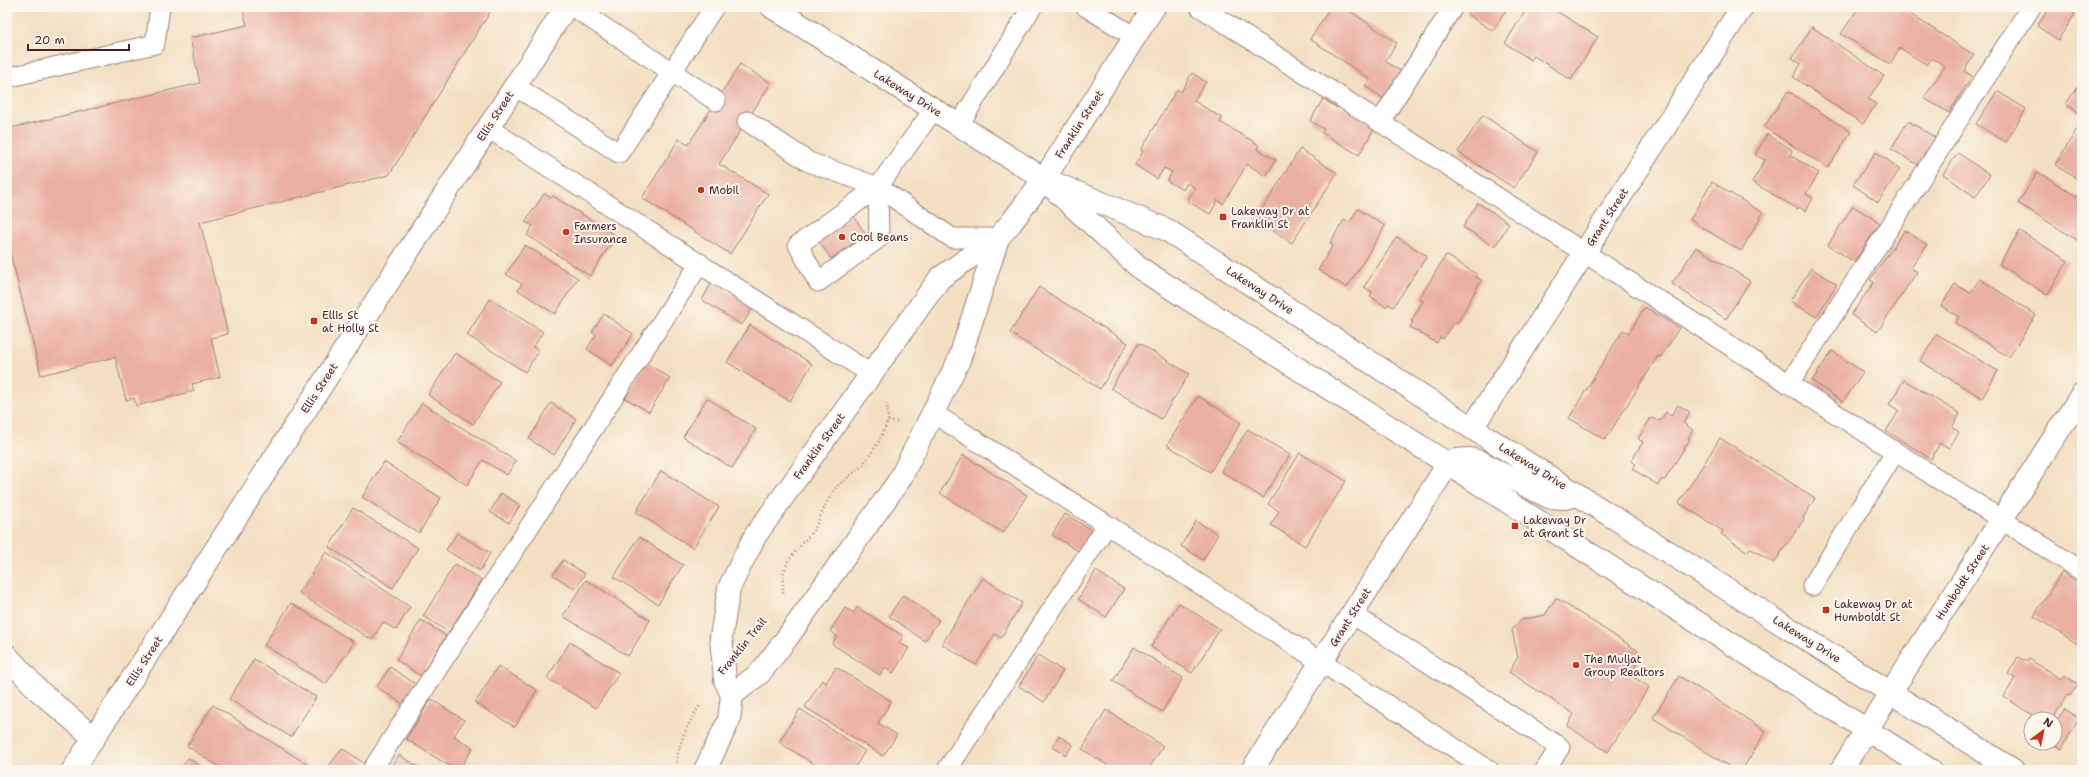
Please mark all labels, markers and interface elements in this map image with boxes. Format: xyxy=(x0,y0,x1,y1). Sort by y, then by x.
scale bar xyxy=(28,26,129,52)
text: 20 m xyxy=(34,32,65,48)
street label: Lakeway Drive xyxy=(871,66,945,120)
street label: Franklin Street xyxy=(1052,87,1107,161)
street label: Ellis Street xyxy=(473,88,518,145)
place label: Mobil xyxy=(709,183,740,198)
marker: Mobil xyxy=(696,185,706,195)
street label: Grant Street xyxy=(1583,185,1632,250)
place label: Lakeway Dr at Franklin St xyxy=(1231,204,1310,232)
marker: Lakeway Dr at Franklin St xyxy=(1218,212,1228,222)
place label: Farmers Insurance xyxy=(574,219,628,247)
marker: Farmers Insurance xyxy=(561,227,571,237)
place label: Cool Beans xyxy=(850,230,908,245)
marker: Cool Beans xyxy=(837,232,847,242)
street label: Lakeway Drive xyxy=(1223,263,1296,318)
place label: Ellis St at Holly St xyxy=(322,308,379,336)
marker: Ellis St at Holly St xyxy=(309,316,319,326)
street label: Ellis Street xyxy=(297,360,342,417)
street label: Franklin Street xyxy=(790,410,849,483)
street label: Lakeway Drive xyxy=(1496,439,1570,493)
place label: Lakeway Dr at Grant St xyxy=(1523,513,1586,541)
marker: Lakeway Dr at Grant St xyxy=(1510,521,1520,531)
street label: Humboldt Street xyxy=(1932,541,1993,623)
street label: Grant Street xyxy=(1326,585,1375,650)
place label: Lakeway Dr at Humboldt St xyxy=(1834,597,1913,625)
marker: Lakeway Dr at Humboldt St xyxy=(1821,605,1831,615)
street label: Lakeway Drive xyxy=(1770,612,1844,666)
street label: Franklin Trail xyxy=(715,614,771,678)
street label: Ellis Street xyxy=(122,633,167,690)
place label: The Muljat Group Realtors xyxy=(1584,652,1665,680)
marker: The Muljat Group Realtors xyxy=(1571,660,1581,670)
north arrow xyxy=(2023,711,2063,751)
text: N xyxy=(2040,714,2056,732)

